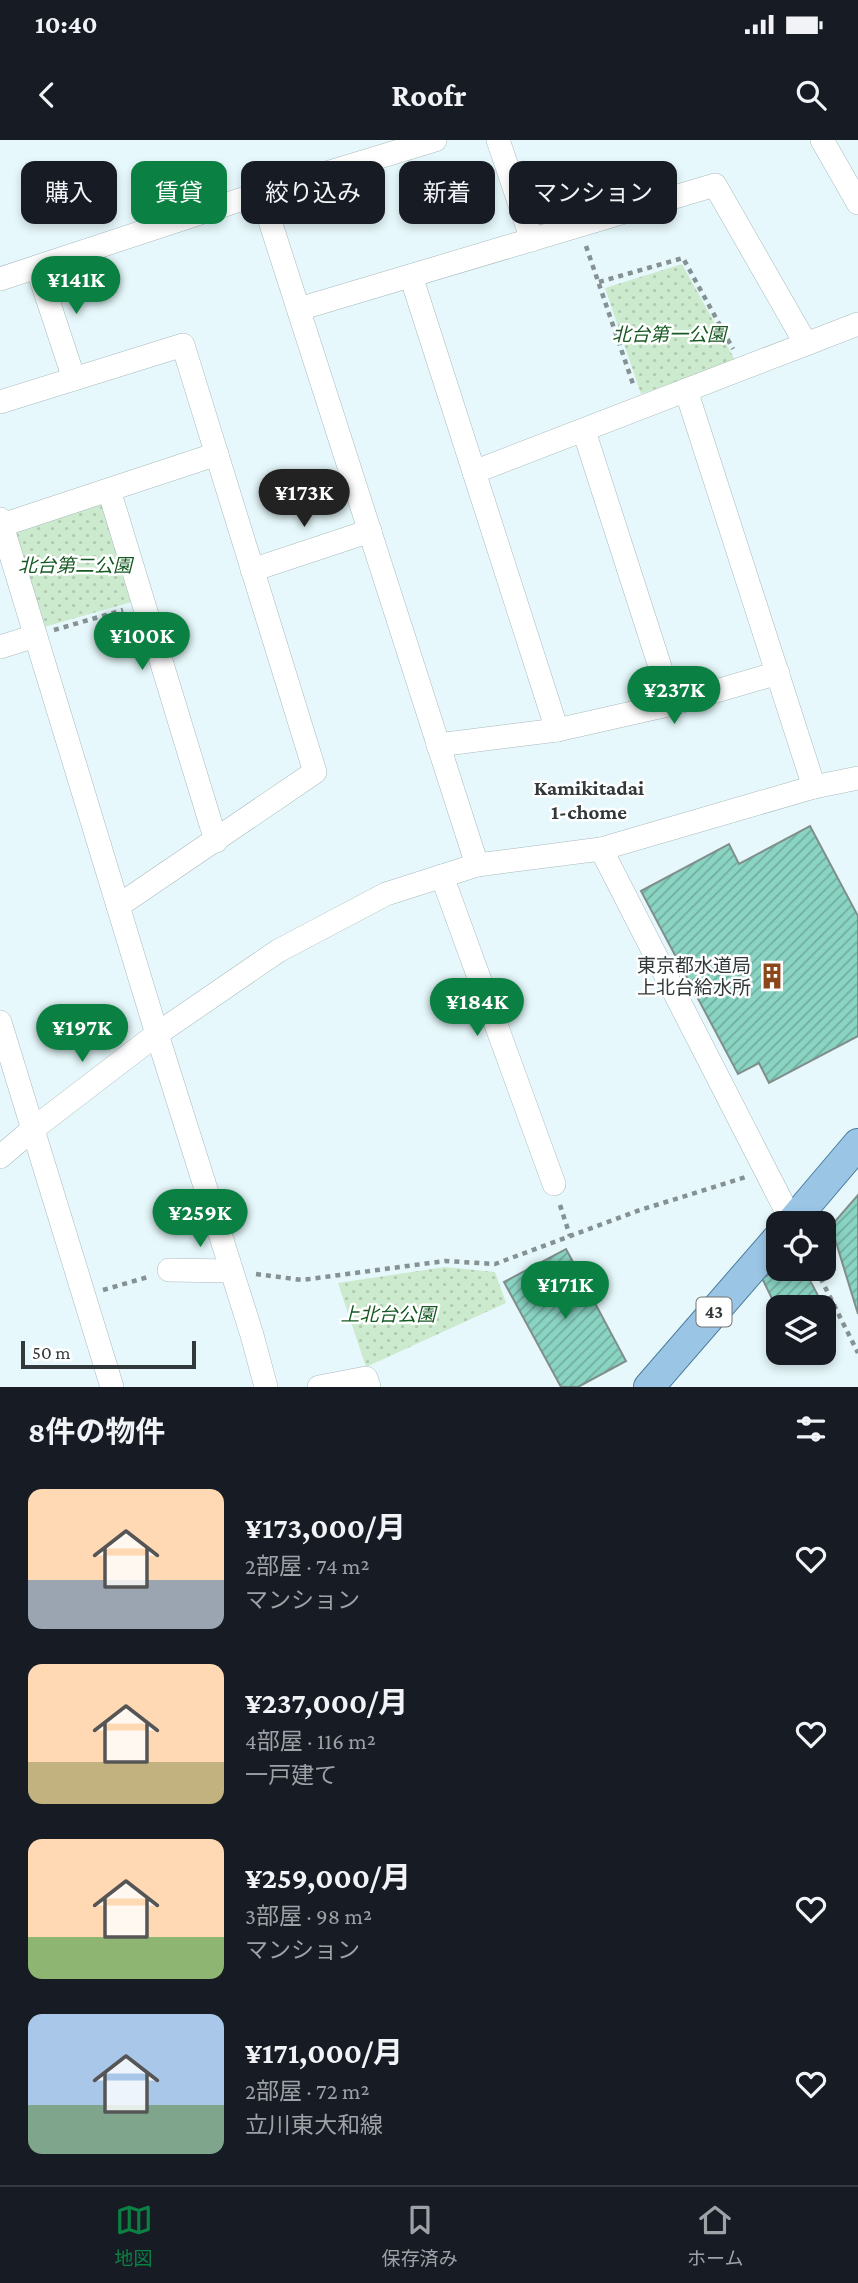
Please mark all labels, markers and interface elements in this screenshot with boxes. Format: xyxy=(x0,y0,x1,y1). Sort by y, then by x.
text: 10:40 xyxy=(35,10,98,39)
icon: back xyxy=(28,76,66,114)
icon: search xyxy=(792,76,830,114)
text: Roofr xyxy=(391,77,467,113)
chip: 購入 xyxy=(21,161,117,224)
chip: 賃貸 xyxy=(131,161,227,224)
chip: 絞り込み xyxy=(241,161,385,224)
chip: 新着 xyxy=(399,161,495,224)
chip: マンション xyxy=(509,161,677,224)
pin: ¥141K xyxy=(27,256,125,316)
text: ¥141K xyxy=(47,266,105,292)
park label: 北台第一公園 xyxy=(612,324,729,345)
pin: ¥173K xyxy=(255,470,353,529)
text: ¥173K xyxy=(275,479,333,505)
park label: 北台第二公園 xyxy=(18,555,135,576)
pin: ¥100K xyxy=(93,612,191,672)
text: ¥100K xyxy=(110,622,174,648)
pin: ¥237K xyxy=(625,666,723,726)
text: ¥237K xyxy=(643,676,705,702)
district label: Kamikitadai 1-chome xyxy=(534,776,644,824)
place label: 東京都水道局 上北台給水所 xyxy=(637,955,751,998)
building icon: 東京都水道局 上北台給水所 xyxy=(757,961,787,991)
pin: ¥184K xyxy=(428,978,526,1038)
text: ¥184K xyxy=(446,988,508,1014)
pin: ¥197K xyxy=(33,1004,131,1064)
text: ¥197K xyxy=(52,1014,112,1040)
pin: ¥259K xyxy=(151,1190,249,1249)
text: ¥259K xyxy=(169,1199,231,1225)
map controls xyxy=(766,1211,836,1365)
button: locate xyxy=(766,1211,836,1281)
pin: ¥171K xyxy=(516,1262,614,1321)
text: ¥171K xyxy=(537,1271,593,1297)
button: layers xyxy=(766,1295,836,1365)
road number: 43 xyxy=(696,1297,732,1326)
park label: 上北台公園 xyxy=(340,1304,438,1325)
scale bar xyxy=(21,1338,196,1370)
text: 50 m xyxy=(32,1342,71,1363)
icon: filters xyxy=(792,1410,830,1448)
text: 8件の物件 xyxy=(28,1415,165,1448)
text: ¥173,000/月 xyxy=(245,1511,406,1544)
icon: home xyxy=(84,1517,168,1601)
icon: heart xyxy=(792,1540,830,1578)
text: 2部屋 · 74 m² xyxy=(245,1553,369,1579)
text: マンション xyxy=(245,1587,360,1613)
text: ¥237,000/月 xyxy=(245,1686,408,1719)
icon: home xyxy=(84,1692,168,1776)
icon: heart xyxy=(792,1715,830,1753)
text: 4部屋 · 116 m² xyxy=(245,1728,376,1754)
text: 一戸建て xyxy=(245,1762,337,1788)
text: ¥259,000/月 xyxy=(245,1861,411,1894)
icon: home xyxy=(84,1867,168,1951)
icon: heart xyxy=(792,1890,830,1928)
text: 3部屋 · 98 m² xyxy=(245,1903,372,1929)
text: マンション xyxy=(245,1937,360,1963)
text: ¥171,000/月 xyxy=(245,2036,403,2069)
icon: home xyxy=(84,2042,168,2126)
icon: heart xyxy=(792,2065,830,2103)
text: 2部屋 · 72 m² xyxy=(245,2078,369,2104)
text: 立川東大和線 xyxy=(245,2112,383,2138)
tab: 地図 xyxy=(115,2201,153,2270)
tab: 保存済み xyxy=(382,2201,458,2270)
tab: ホーム xyxy=(687,2201,743,2270)

